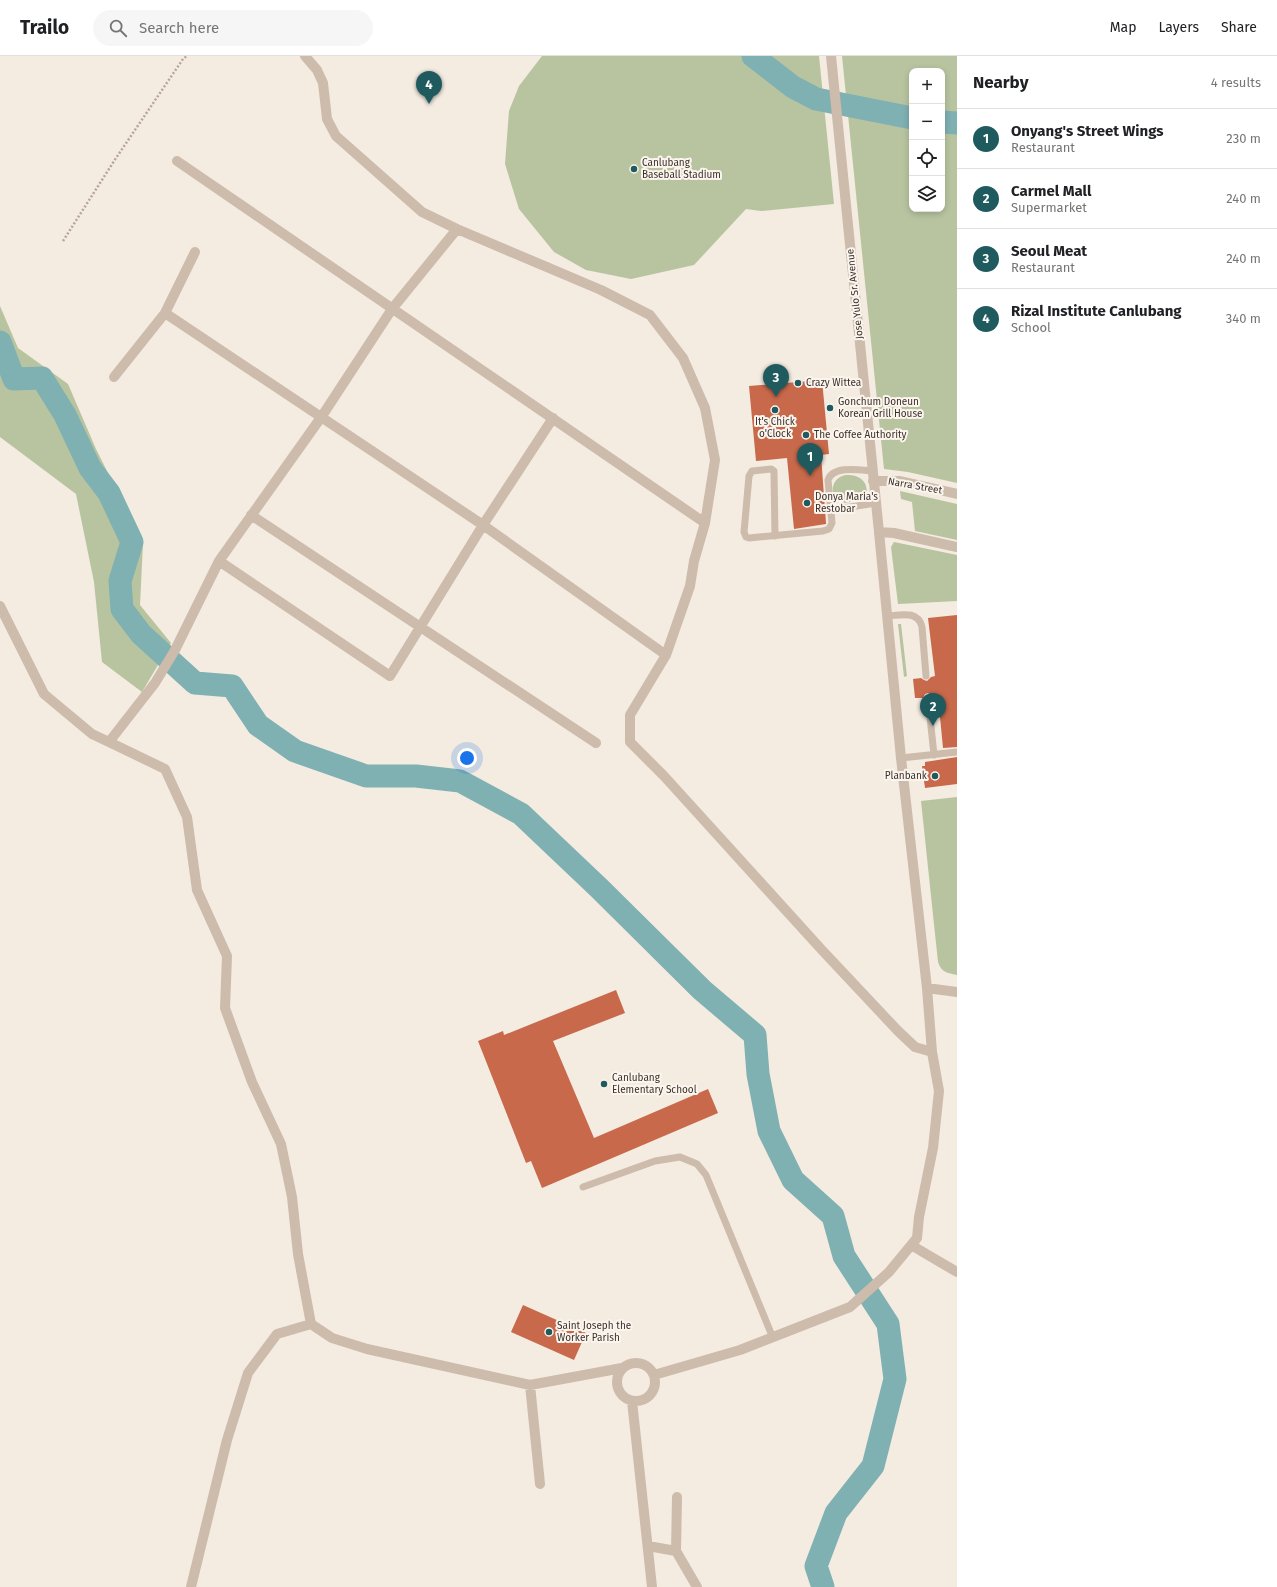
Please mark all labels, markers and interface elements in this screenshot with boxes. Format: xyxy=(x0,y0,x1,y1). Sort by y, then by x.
search box xyxy=(93,10,373,46)
text: Trailo xyxy=(20,16,69,39)
icon: search xyxy=(107,17,129,39)
text: Search here xyxy=(139,19,219,37)
text: Map xyxy=(1110,19,1136,36)
text: Layers xyxy=(1158,19,1199,36)
text: Share xyxy=(1221,19,1257,36)
map controls xyxy=(909,68,945,212)
button: + xyxy=(909,68,945,104)
pin: 4 xyxy=(416,71,442,104)
text: Nearby xyxy=(973,72,1028,93)
text: 4 results xyxy=(1211,75,1261,90)
button: − xyxy=(909,104,945,140)
text: Onyang's Street Wings xyxy=(1011,122,1164,140)
text: 1 xyxy=(983,131,989,146)
text: 230 m xyxy=(1226,131,1261,146)
button: locate xyxy=(909,140,945,176)
text: Restaurant xyxy=(1011,140,1075,155)
place label: Canlubang Baseball Stadium xyxy=(642,157,721,181)
marker: Canlubang Baseball Stadium xyxy=(629,164,639,174)
button: layers xyxy=(909,176,945,212)
text: Carmel Mall xyxy=(1011,182,1091,200)
text: 2 xyxy=(983,191,989,206)
text: 240 m xyxy=(1226,191,1261,206)
text: Supermarket xyxy=(1011,200,1087,215)
text: Seoul Meat xyxy=(1011,242,1087,260)
street label: Jose Yulo Sr. Avenue xyxy=(844,248,866,340)
text: 3 xyxy=(983,251,989,266)
text: 240 m xyxy=(1226,251,1261,266)
text: Restaurant xyxy=(1011,260,1075,275)
text: Rizal Institute Canlubang xyxy=(1011,302,1182,320)
text: 4 xyxy=(982,311,990,326)
text: 340 m xyxy=(1226,311,1261,326)
text: School xyxy=(1011,320,1051,335)
pin: 3 xyxy=(763,364,789,397)
place label: Crazy Wittea xyxy=(806,377,861,389)
marker: Crazy Wittea xyxy=(793,378,803,388)
place label: Gonchum Doneun Korean Grill House xyxy=(838,396,923,420)
marker: Gonchum Doneun Korean Grill House xyxy=(825,403,835,413)
marker: It's Chick o'Clock xyxy=(770,405,780,415)
place label: It's Chick o'Clock xyxy=(755,416,796,440)
place label: The Coffee Authority xyxy=(814,429,907,441)
marker: The Coffee Authority xyxy=(801,430,811,440)
pin: 1 xyxy=(797,443,823,476)
street label: Narra Street xyxy=(887,475,943,497)
place label: Donya Maria's Restobar xyxy=(815,491,878,515)
marker: Donya Maria's Restobar xyxy=(802,498,812,508)
pin: 2 xyxy=(920,693,946,726)
your location xyxy=(457,748,477,768)
place label: Planbank xyxy=(885,770,928,782)
marker: Planbank xyxy=(930,771,940,781)
place label: Canlubang Elementary School xyxy=(612,1072,697,1096)
marker: Canlubang Elementary School xyxy=(599,1079,609,1089)
place label: Saint Joseph the Worker Parish xyxy=(557,1320,631,1344)
marker: Saint Joseph the Worker Parish xyxy=(544,1327,554,1337)

